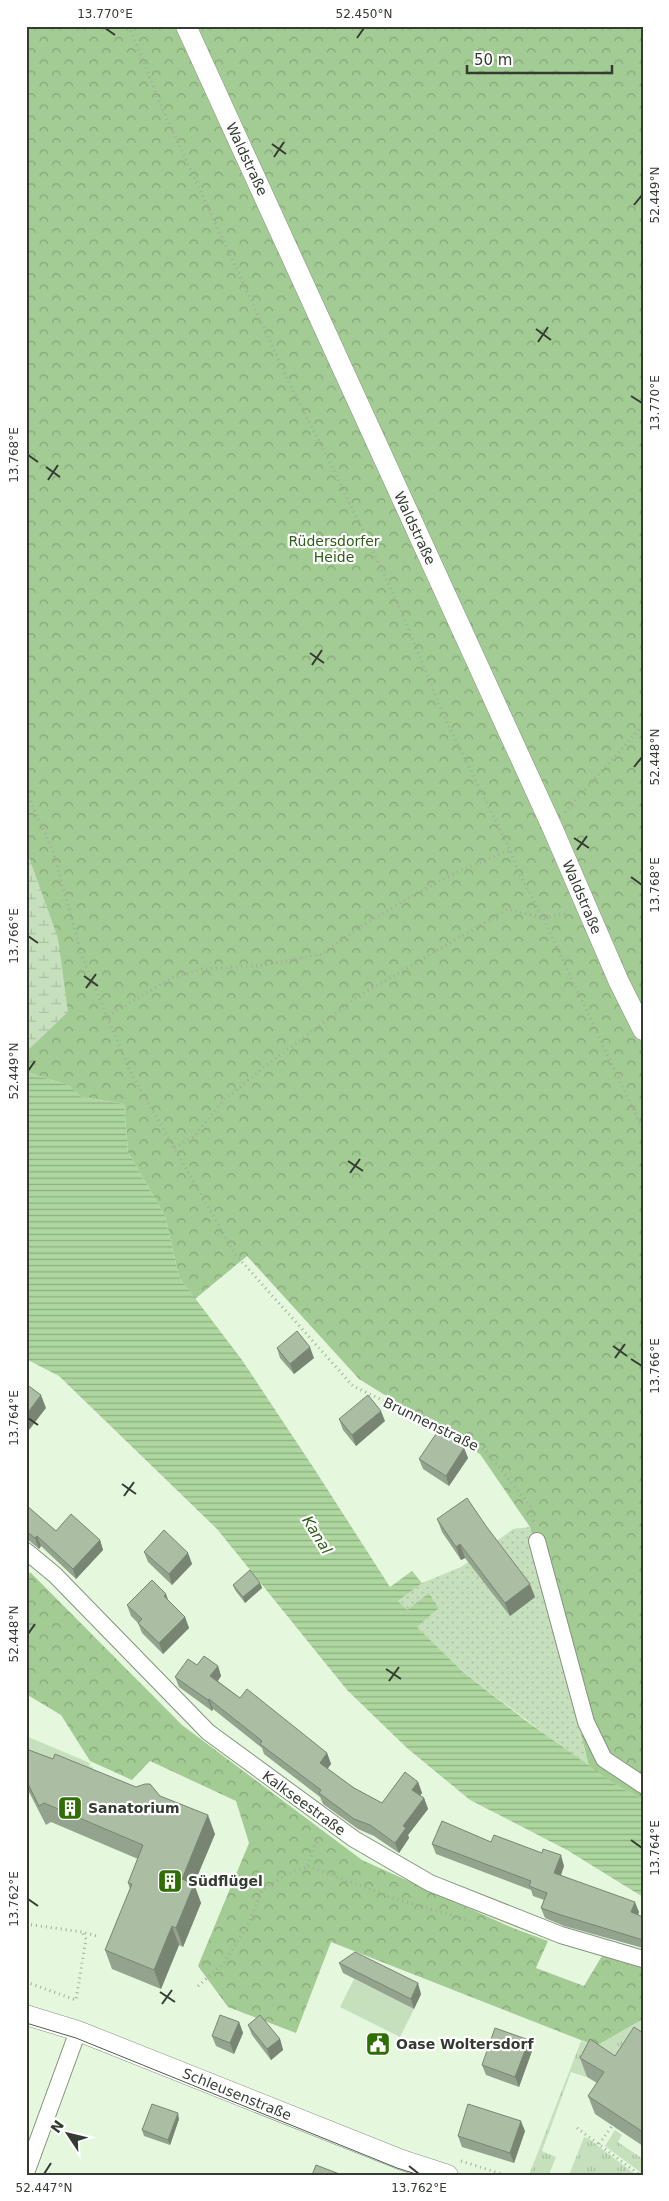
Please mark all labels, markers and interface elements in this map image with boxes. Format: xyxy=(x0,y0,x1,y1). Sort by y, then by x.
text: 13.770°E xyxy=(77,7,133,21)
text: 52.450°N xyxy=(336,7,392,21)
scale bar xyxy=(467,42,612,74)
text: 50 m xyxy=(474,51,512,69)
street label: Waldstraße xyxy=(223,120,271,198)
text: 52.449°N xyxy=(648,167,662,223)
text: 13.770°E xyxy=(648,375,662,431)
text: 13.768°E xyxy=(7,427,21,483)
street label: Waldstraße xyxy=(391,489,439,567)
park label: Rüdersdorfer Heide xyxy=(288,533,380,565)
text: 52.448°N xyxy=(648,729,662,785)
text: 13.768°E xyxy=(648,857,662,913)
street label: Waldstraße xyxy=(559,858,605,936)
text: 13.766°E xyxy=(7,908,21,964)
text: 52.449°N xyxy=(7,1043,21,1099)
text: 13.766°E xyxy=(648,1338,662,1394)
text: 13.764°E xyxy=(7,1390,21,1446)
street label: Brunnenstraße xyxy=(381,1394,481,1454)
water label: Kanal xyxy=(298,1513,336,1558)
text: 52.448°N xyxy=(7,1606,21,1662)
street label: Kalkseestraße xyxy=(259,1768,349,1838)
building icon: Sanatorium xyxy=(57,1795,83,1821)
place label: Sanatorium xyxy=(88,1800,180,1816)
text: 13.764°E xyxy=(648,1820,662,1876)
building icon: Südflügel xyxy=(157,1868,183,1894)
text: 13.762°E xyxy=(7,1871,21,1927)
place label: Südflügel xyxy=(188,1873,263,1889)
public building icon: Oase Woltersdorf xyxy=(365,2031,391,2057)
place label: Oase Woltersdorf xyxy=(396,2036,534,2052)
street label: Schleusenstraße xyxy=(180,2065,294,2123)
north arrow xyxy=(42,2108,92,2158)
text: N xyxy=(47,2117,67,2136)
text: 52.447°N xyxy=(16,2181,72,2195)
text: 13.762°E xyxy=(391,2181,447,2195)

